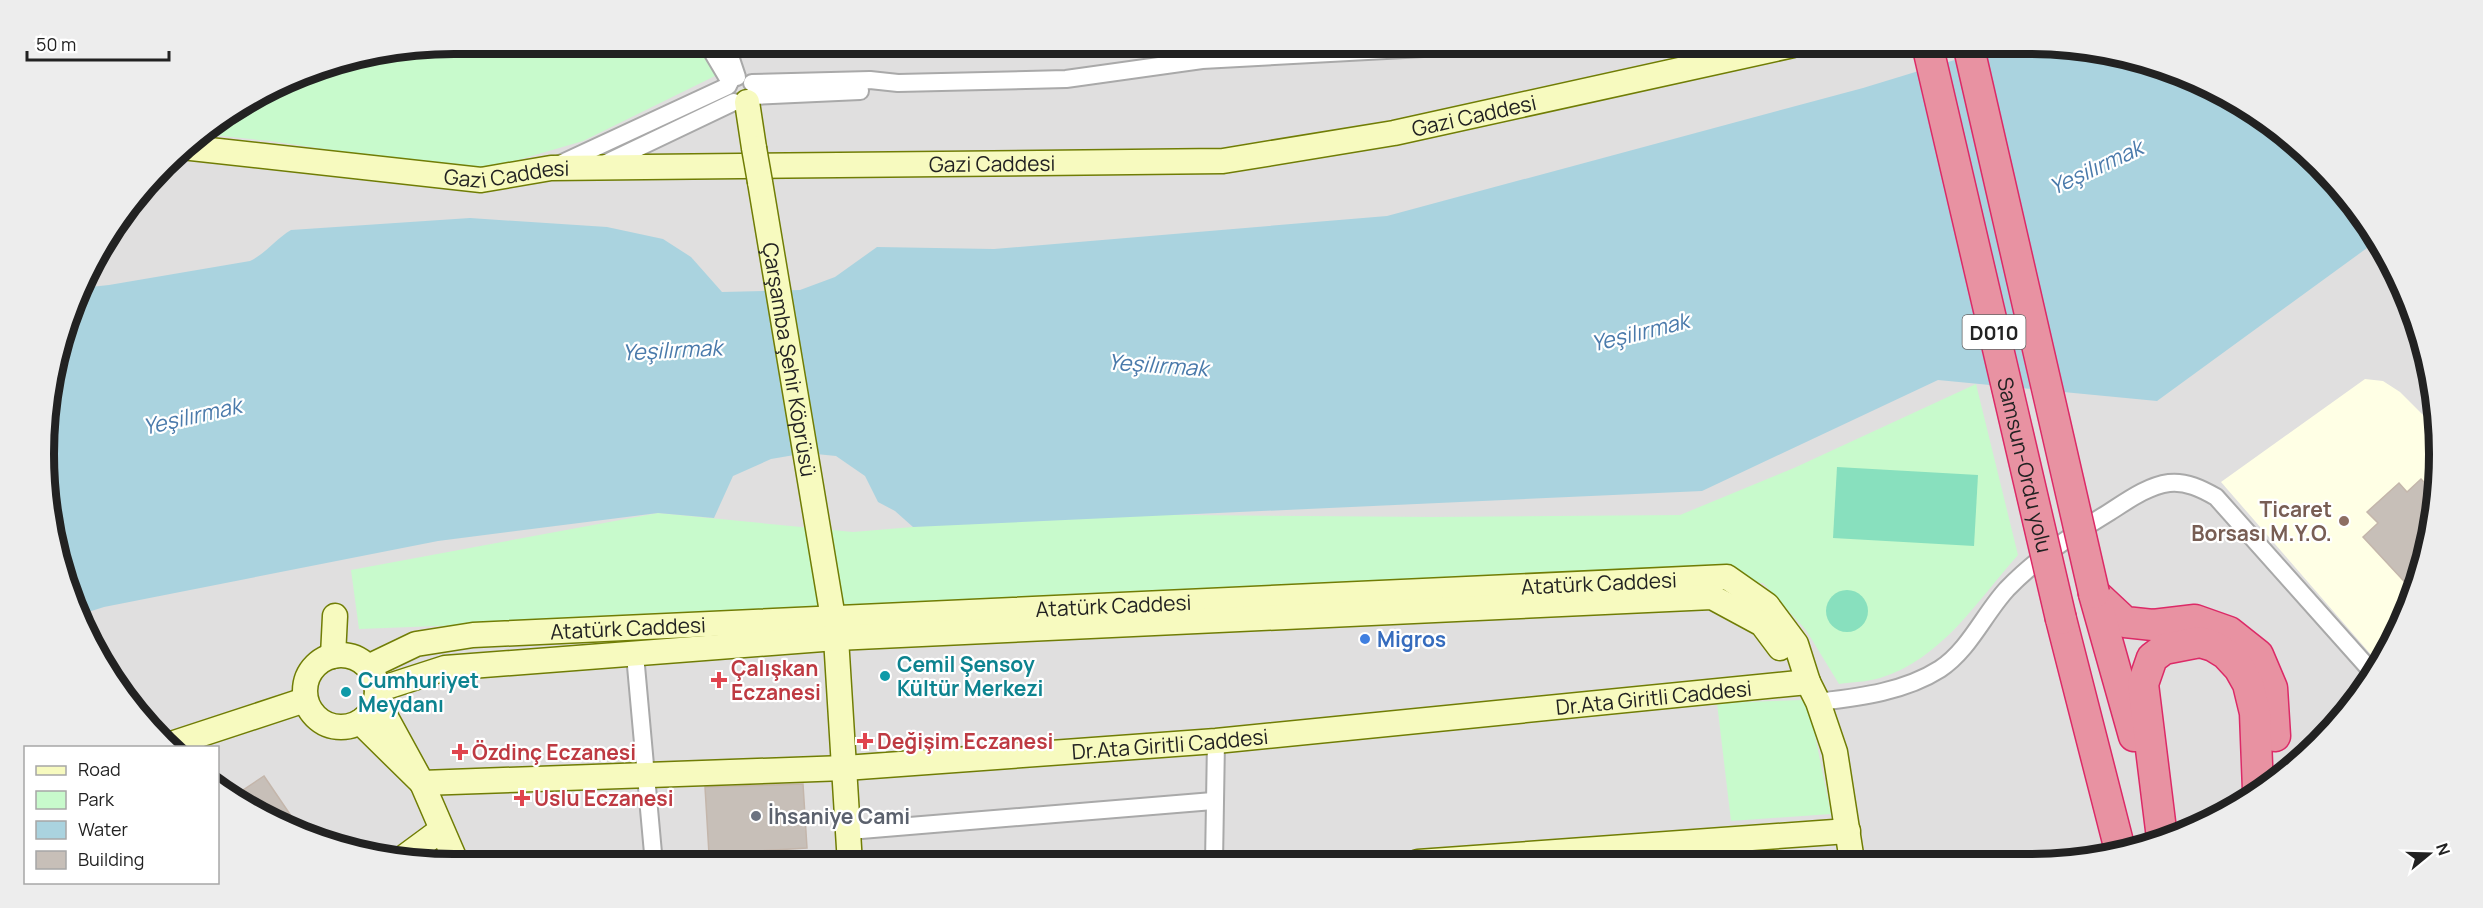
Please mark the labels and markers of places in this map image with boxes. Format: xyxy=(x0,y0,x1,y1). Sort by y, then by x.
place label: Ticaret Borsası M.Y.O. xyxy=(2191,495,2332,547)
marker: Ticaret Borsası M.Y.O. xyxy=(2337,514,2351,528)
place label: Migros xyxy=(1377,625,1446,653)
marker: Migros xyxy=(1358,632,1372,646)
place label: Cemil Şensoy Kültür Merkezi xyxy=(897,650,1044,702)
place label: Çalışkan Eczanesi xyxy=(731,654,821,706)
place label: Cumhuriyet Meydanı xyxy=(358,666,479,718)
marker: Cemil Şensoy Kültür Merkezi xyxy=(878,669,892,683)
marker: Çalışkan Eczanesi xyxy=(712,673,726,687)
marker: Cumhuriyet Meydanı xyxy=(339,685,353,699)
place label: Değişim Eczanesi xyxy=(877,727,1053,755)
marker: Değişim Eczanesi xyxy=(858,734,872,748)
place label: Özdinç Eczanesi xyxy=(472,738,636,766)
marker: Özdinç Eczanesi xyxy=(453,745,467,759)
place label: Uslu Eczanesi xyxy=(534,784,674,812)
marker: Uslu Eczanesi xyxy=(515,791,529,805)
place label: İhsaniye Cami xyxy=(768,802,910,830)
marker: İhsaniye Cami xyxy=(749,809,763,823)

